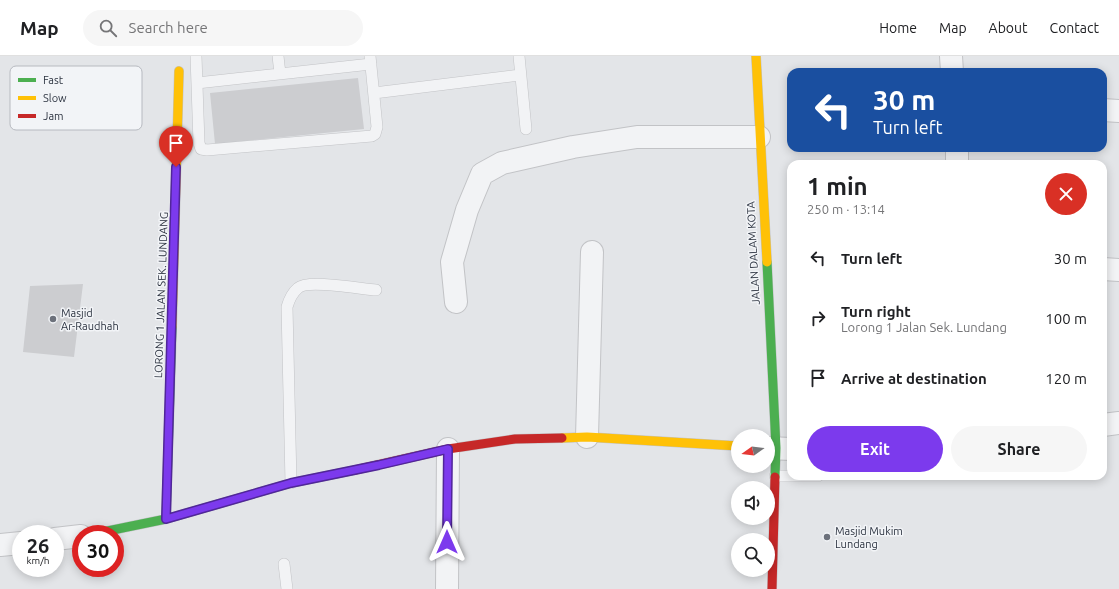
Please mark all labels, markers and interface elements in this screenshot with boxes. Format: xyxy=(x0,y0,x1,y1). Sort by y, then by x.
search box xyxy=(83,10,363,46)
text: Map xyxy=(20,17,59,39)
icon: search xyxy=(97,17,119,39)
text: Search here xyxy=(129,19,208,36)
text: Home xyxy=(879,20,917,36)
text: Map xyxy=(939,20,967,36)
text: About xyxy=(989,20,1028,36)
text: Contact xyxy=(1050,20,1099,36)
legend xyxy=(10,66,142,130)
text: Fast xyxy=(43,74,64,86)
icon: left xyxy=(807,84,859,136)
text: 30 m xyxy=(873,84,935,115)
text: Slow xyxy=(43,92,67,104)
text: Jam xyxy=(43,110,64,122)
text: Turn left xyxy=(873,117,943,137)
pin xyxy=(159,126,193,167)
icon: arrive xyxy=(165,132,187,154)
text: 1 min xyxy=(807,173,868,200)
button: close xyxy=(1045,173,1087,215)
street label: JALAN DALAM KOTA xyxy=(744,200,762,305)
text: 250 m · 13:14 xyxy=(807,202,885,216)
street label: LORONG 1 JALAN SEK. LUNDANG xyxy=(152,212,170,378)
icon: left xyxy=(807,247,829,269)
text: Turn left xyxy=(841,250,902,267)
text: 30 m xyxy=(1054,250,1087,267)
text: Turn right xyxy=(841,303,911,320)
place label: Masjid Ar-Raudhah xyxy=(61,307,119,332)
icon: right xyxy=(807,307,829,329)
text: 100 m xyxy=(1045,310,1087,327)
marker: Masjid Ar-Raudhah xyxy=(48,314,58,324)
text: Lorong 1 Jalan Sek. Lundang xyxy=(841,320,1007,334)
icon: arrive xyxy=(807,367,829,389)
text: Arrive at destination xyxy=(841,370,987,387)
text: 120 m xyxy=(1045,370,1087,387)
button: Exit xyxy=(807,426,943,472)
button: Share xyxy=(951,426,1087,472)
north arrow xyxy=(731,429,775,473)
map controls xyxy=(731,429,775,577)
button: sound xyxy=(731,481,775,525)
position arrow xyxy=(426,521,468,563)
speed limit sign: 30 xyxy=(72,525,124,577)
place label: Masjid Mukim Lundang xyxy=(835,525,903,550)
marker: Masjid Mukim Lundang xyxy=(822,532,832,542)
button: search xyxy=(731,533,775,577)
text: 26 xyxy=(27,534,49,557)
text: km/h xyxy=(26,555,50,566)

